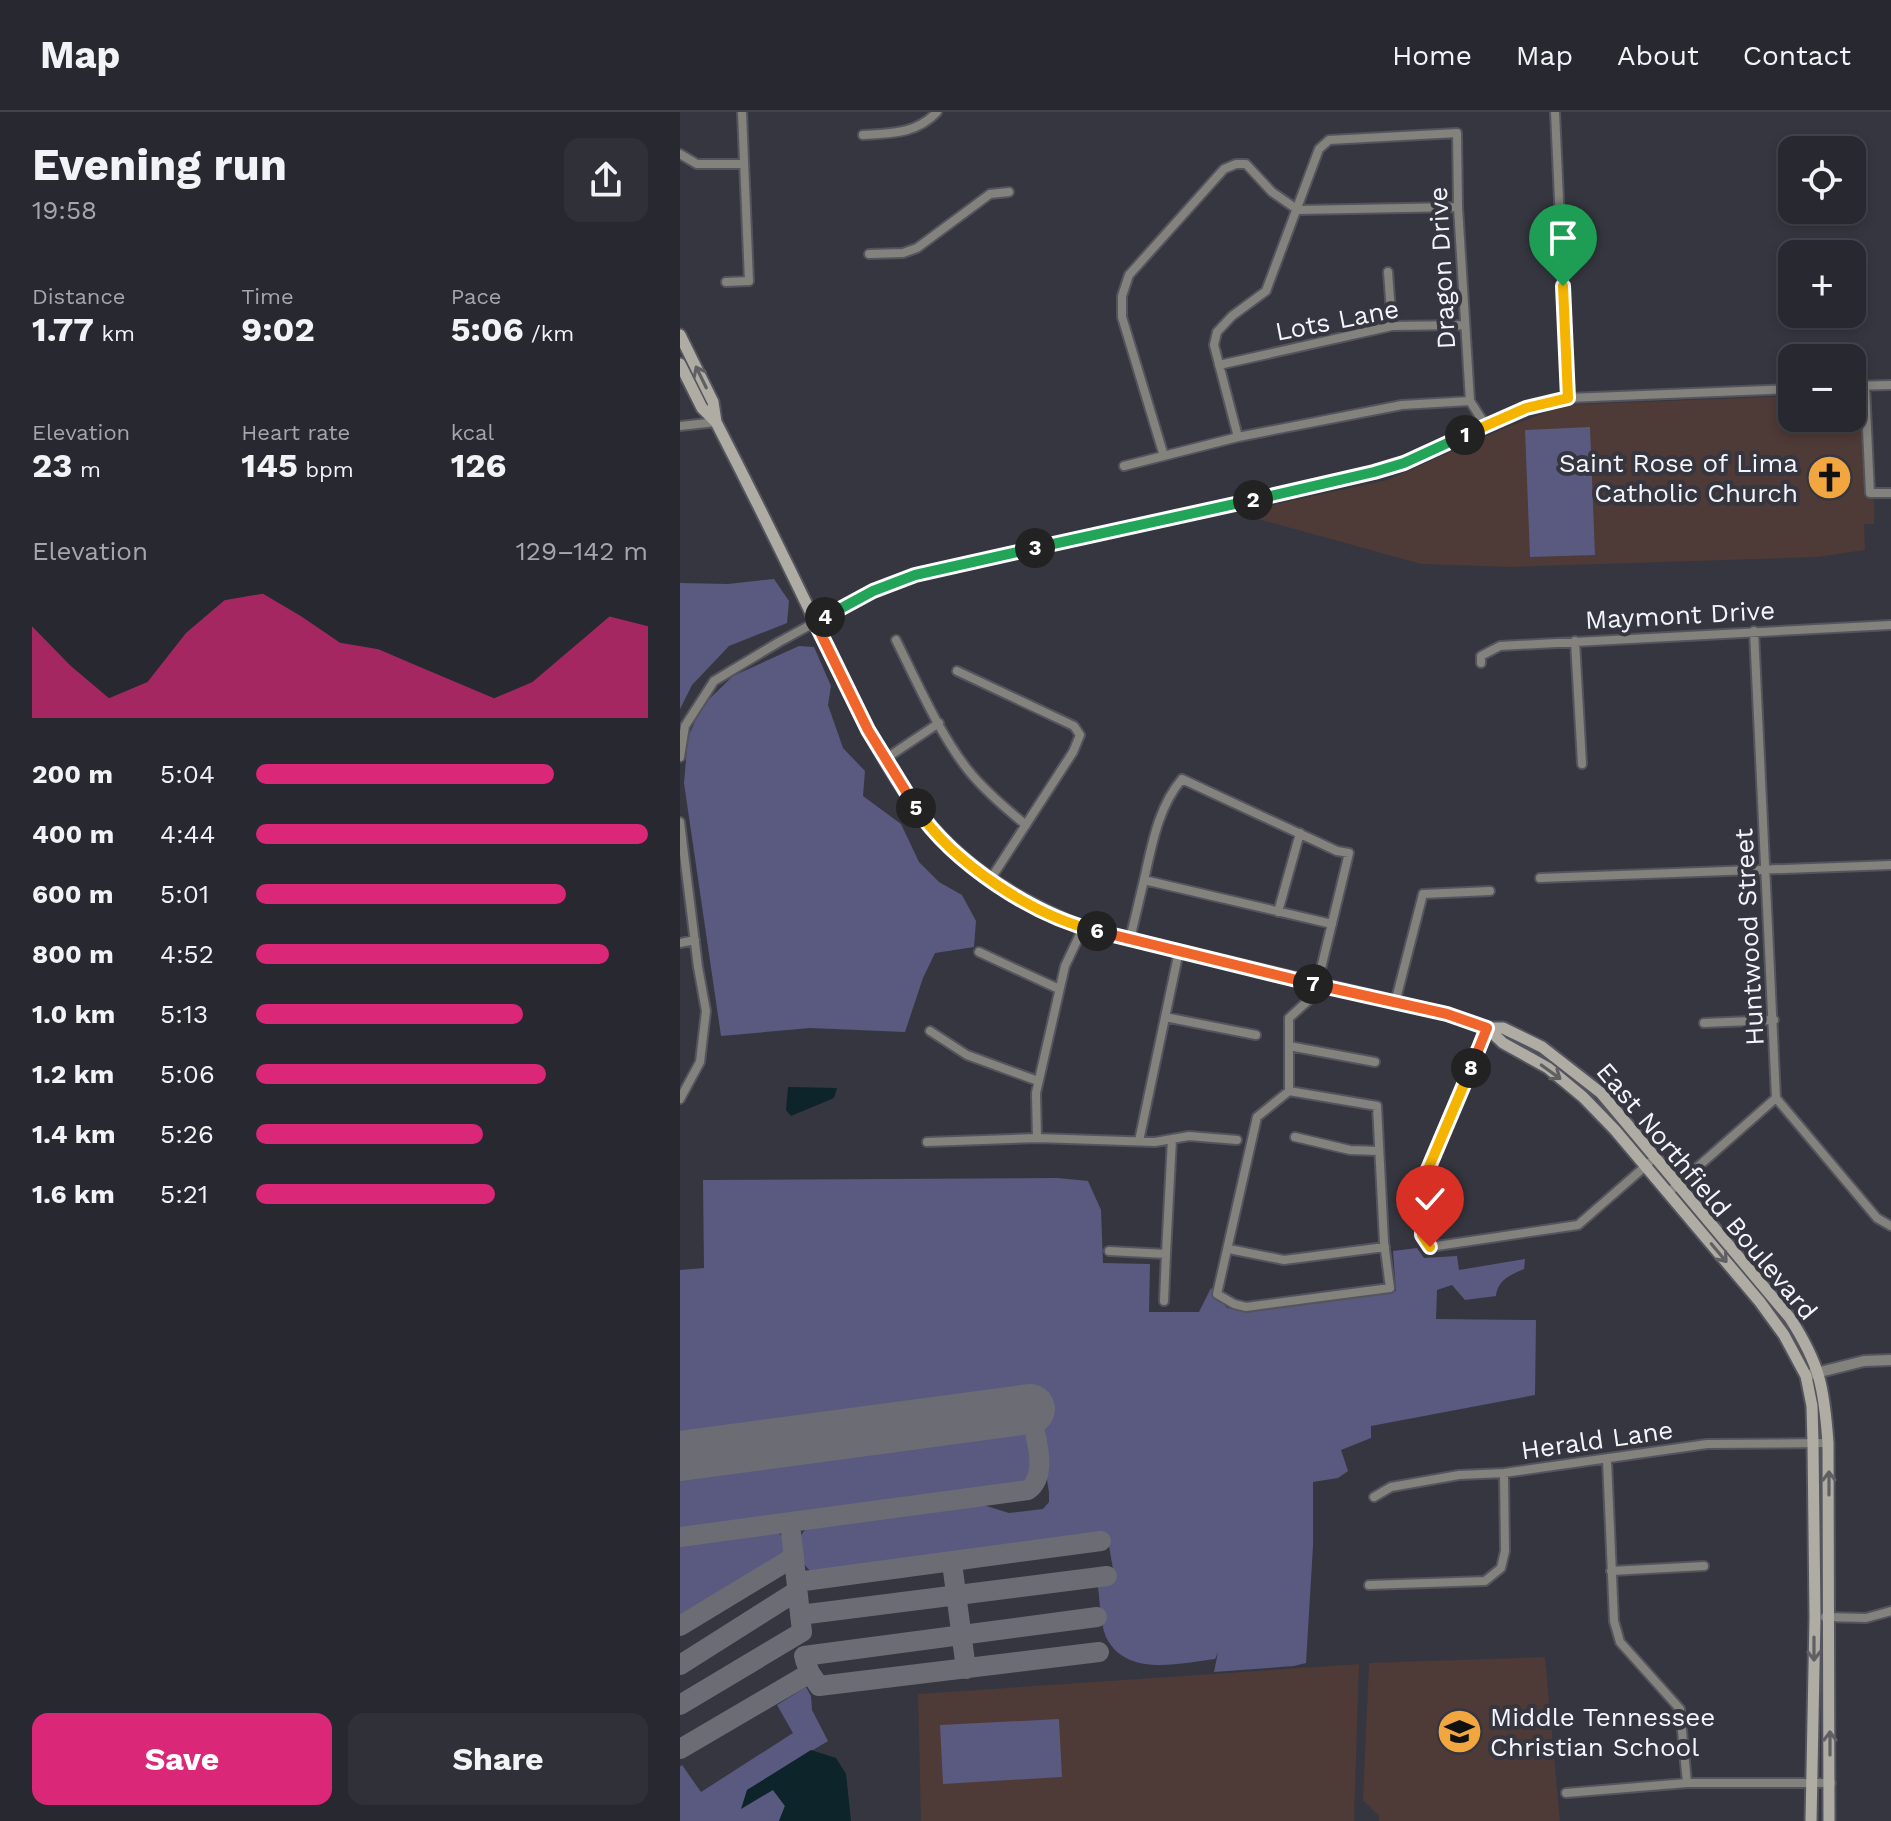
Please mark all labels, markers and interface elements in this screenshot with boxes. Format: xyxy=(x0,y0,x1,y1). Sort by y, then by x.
text: Map xyxy=(40,33,120,77)
text: Home xyxy=(1392,39,1472,72)
text: Map xyxy=(1516,39,1573,72)
text: About xyxy=(1617,39,1699,72)
text: Contact xyxy=(1743,39,1851,72)
map controls xyxy=(1778,136,1866,432)
button: locate xyxy=(1778,136,1866,224)
button: share xyxy=(564,138,648,222)
text: Evening run xyxy=(32,139,287,191)
street label: Dragon Drive xyxy=(1423,186,1461,350)
text: 19:58 xyxy=(32,195,97,225)
pin xyxy=(1529,204,1597,286)
icon: arrive xyxy=(1541,216,1585,260)
button: + xyxy=(1778,240,1866,328)
text: Distance xyxy=(32,284,126,309)
text: Time xyxy=(241,284,294,309)
text: Pace xyxy=(451,284,502,309)
street label: Lots Lane xyxy=(1273,293,1401,347)
text: 1.77 xyxy=(32,309,94,349)
text: 9:02 xyxy=(241,309,315,349)
text: 5:06 xyxy=(451,309,524,349)
text: km xyxy=(94,321,135,346)
text: /km xyxy=(524,321,574,346)
button: − xyxy=(1778,344,1866,432)
one-way arrow xyxy=(693,366,708,390)
pin: 1 xyxy=(1445,415,1485,455)
text: Elevation xyxy=(32,420,130,445)
text: Heart rate xyxy=(241,420,350,445)
text: kcal xyxy=(451,420,494,445)
text: 1 xyxy=(1460,422,1470,447)
text: 23 xyxy=(32,445,72,485)
text: 145 xyxy=(241,445,298,485)
text: 126 xyxy=(451,445,507,485)
place label: Saint Rose of Lima Catholic Church xyxy=(1559,448,1798,508)
church icon: Saint Rose of Lima Catholic Church xyxy=(1805,454,1853,502)
text: m xyxy=(72,457,101,482)
text: bpm xyxy=(298,457,354,482)
pin: 2 xyxy=(1233,480,1273,520)
text: 2 xyxy=(1246,487,1260,512)
pin: 3 xyxy=(1015,528,1055,568)
text: 3 xyxy=(1028,535,1042,560)
text: Elevation xyxy=(32,536,148,566)
text: 129–142 m xyxy=(516,536,648,566)
street label: Maymont Drive xyxy=(1584,595,1776,635)
pin: 4 xyxy=(805,597,845,637)
text: 4 xyxy=(818,604,832,629)
text: 200 m xyxy=(32,759,113,789)
text: 5:04 xyxy=(160,759,215,789)
pin: 5 xyxy=(896,788,936,828)
text: 5 xyxy=(910,795,922,820)
text: 400 m xyxy=(32,819,114,849)
text: 4:44 xyxy=(160,819,215,849)
street label: Huntwood Street xyxy=(1728,827,1770,1046)
text: 600 m xyxy=(32,879,113,909)
text: 5:01 xyxy=(160,879,209,909)
pin: 6 xyxy=(1077,911,1117,951)
text: 6 xyxy=(1090,918,1104,943)
text: 800 m xyxy=(32,939,114,969)
text: 4:52 xyxy=(160,939,214,969)
pin: 7 xyxy=(1293,964,1333,1004)
text: 7 xyxy=(1306,971,1320,996)
text: 1.0 km xyxy=(32,999,115,1029)
text: 5:13 xyxy=(160,999,208,1029)
pin: 8 xyxy=(1451,1048,1491,1088)
text: 8 xyxy=(1464,1055,1478,1080)
street label: East Northfield Boulevard xyxy=(1590,1056,1824,1326)
text: 1.2 km xyxy=(32,1059,114,1089)
text: 5:06 xyxy=(160,1059,215,1089)
one-way arrow xyxy=(1540,1064,1562,1080)
text: 1.4 km xyxy=(32,1119,116,1149)
text: 5:26 xyxy=(160,1119,214,1149)
pin xyxy=(1396,1165,1464,1247)
icon: check xyxy=(1408,1177,1452,1221)
text: 1.6 km xyxy=(32,1179,115,1209)
text: 5:21 xyxy=(160,1179,208,1209)
one-way arrow xyxy=(1710,1242,1728,1262)
street label: Herald Lane xyxy=(1519,1414,1675,1466)
one-way arrow xyxy=(1821,1470,1836,1497)
one-way arrow xyxy=(1806,1635,1822,1662)
place label: Middle Tennessee Christian School xyxy=(1490,1702,1715,1762)
school or university icon: Middle Tennessee Christian School xyxy=(1435,1708,1483,1756)
button: Save xyxy=(32,1713,332,1805)
button: Share xyxy=(348,1713,648,1805)
one-way arrow xyxy=(1822,1730,1838,1757)

